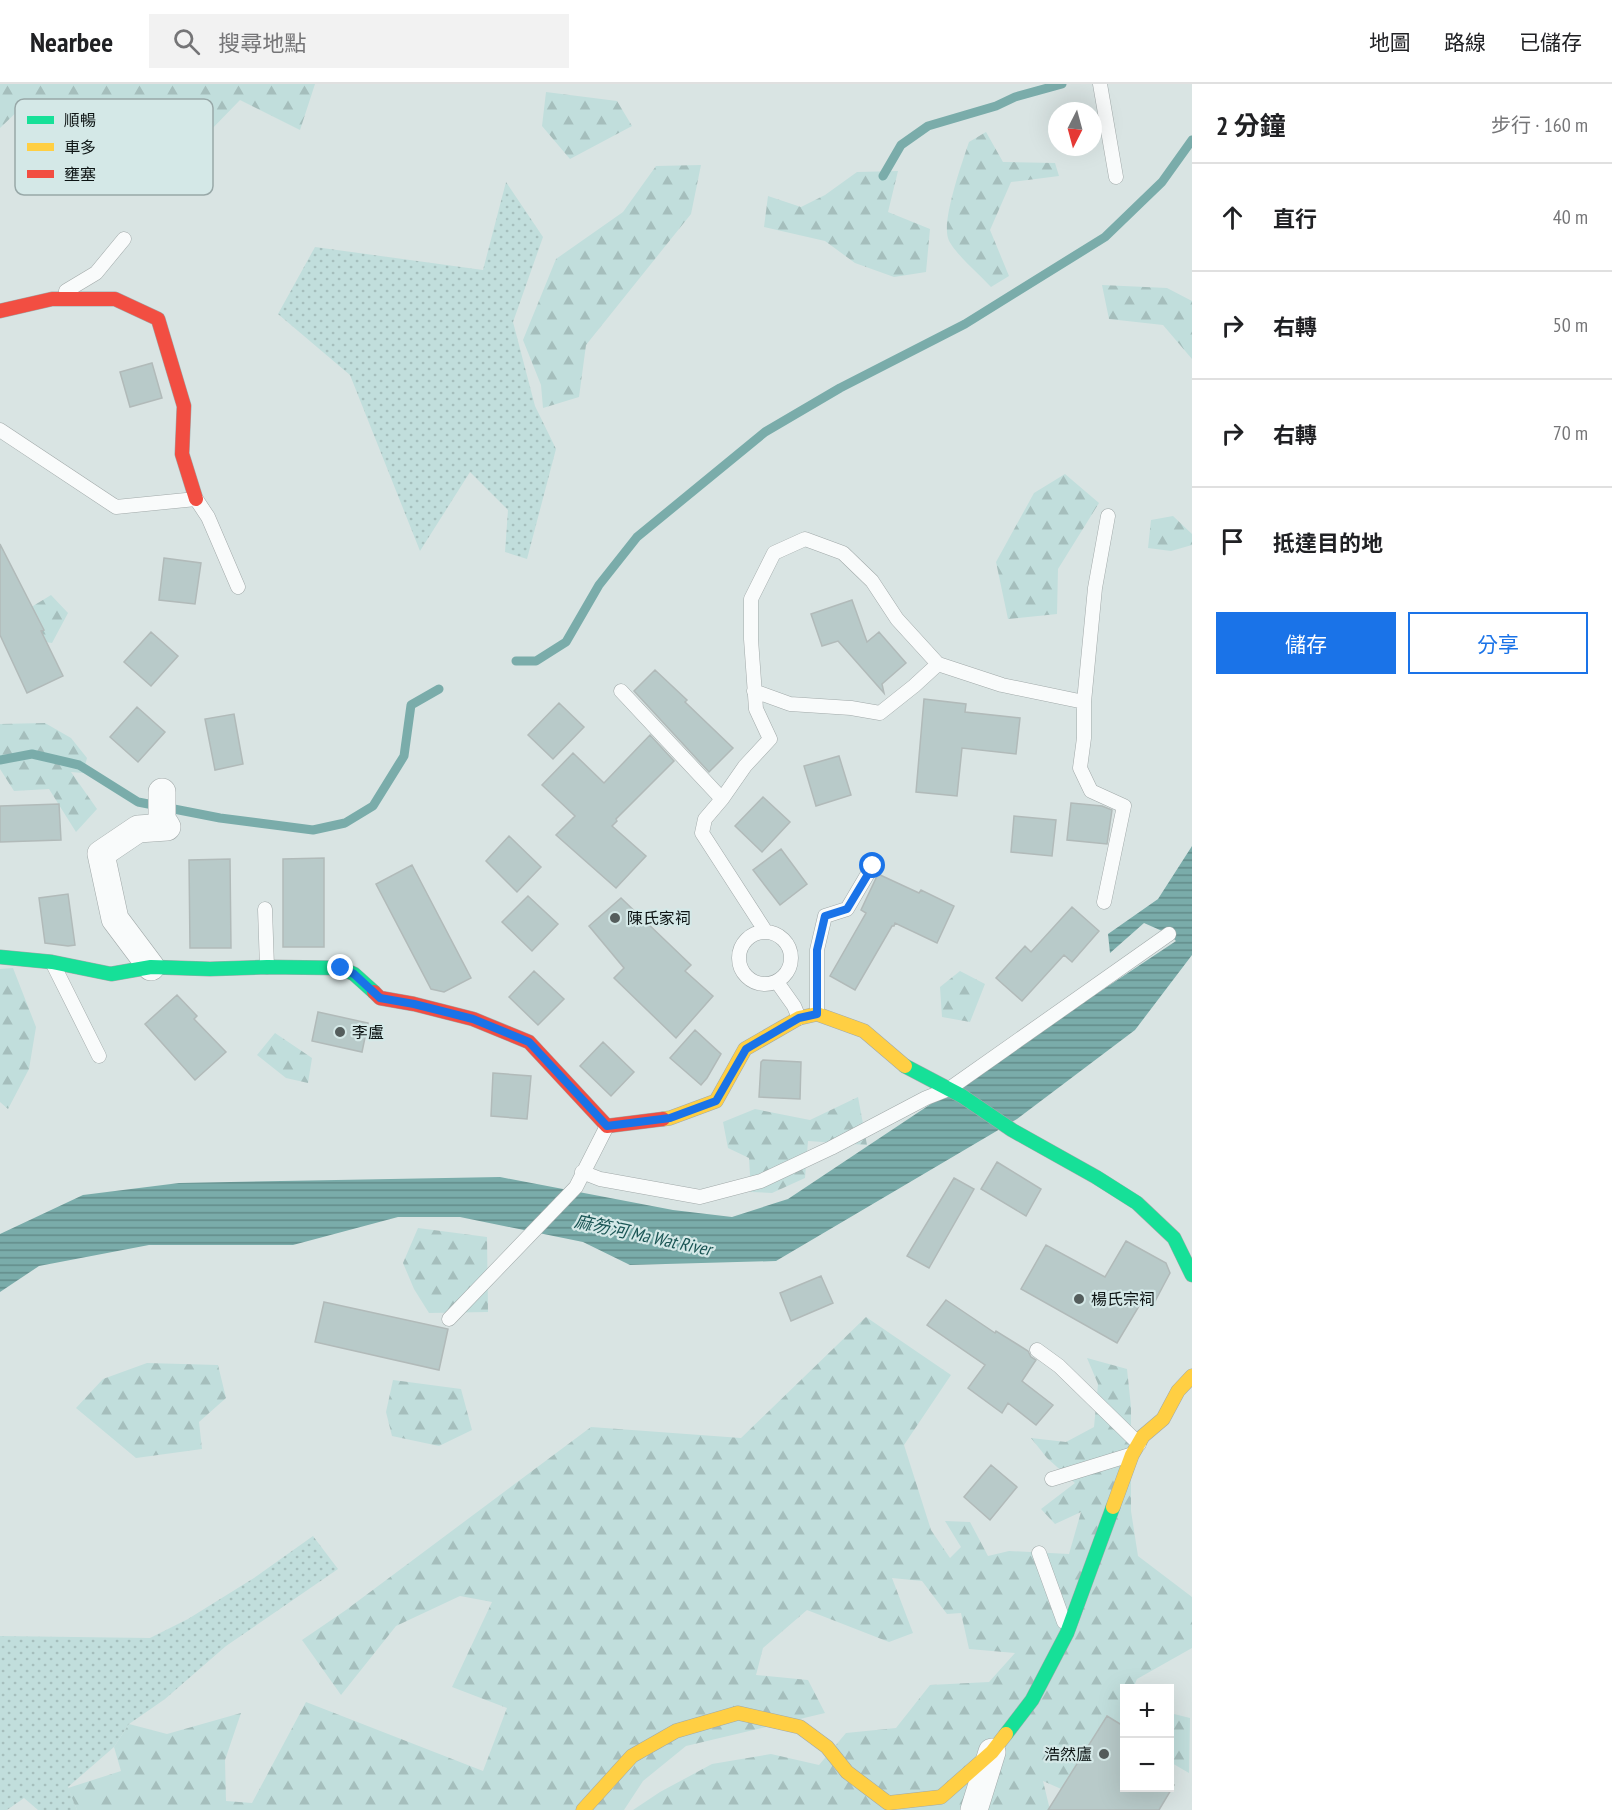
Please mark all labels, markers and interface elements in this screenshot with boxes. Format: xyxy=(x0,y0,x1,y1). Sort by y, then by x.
search box xyxy=(149,14,569,68)
text: Nearbee xyxy=(30,23,113,60)
icon: search xyxy=(170,25,203,58)
text: 搜尋地點 xyxy=(218,29,306,57)
text: 地圖 xyxy=(1369,29,1411,56)
text: 路線 xyxy=(1444,29,1486,56)
text: 已儲存 xyxy=(1519,29,1582,56)
legend xyxy=(15,99,213,195)
north arrow xyxy=(1048,102,1102,156)
text: 2 分鐘 xyxy=(1216,109,1286,142)
text: 順暢 xyxy=(64,110,96,130)
text: 步行 · 160 m xyxy=(1491,112,1588,138)
text: 車多 xyxy=(64,137,96,157)
text: 壅塞 xyxy=(64,164,96,184)
icon: ahead xyxy=(1216,201,1249,234)
text: 40 m xyxy=(1553,204,1588,230)
text: 直行 xyxy=(1273,205,1317,233)
icon: right xyxy=(1216,309,1249,342)
text: 50 m xyxy=(1553,312,1588,338)
text: 右轉 xyxy=(1273,313,1317,341)
icon: right xyxy=(1216,417,1249,450)
text: 70 m xyxy=(1553,420,1588,446)
text: 右轉 xyxy=(1273,421,1317,449)
icon: arrive xyxy=(1216,525,1249,558)
text: 抵達目的地 xyxy=(1273,529,1383,557)
button: 儲存 xyxy=(1216,612,1396,674)
button: 分享 xyxy=(1408,612,1588,674)
route start xyxy=(859,852,885,878)
place label: 陳氏家祠 xyxy=(627,908,691,928)
marker: 陳氏家祠 xyxy=(608,911,622,925)
route end xyxy=(327,954,353,980)
place label: 李盧 xyxy=(352,1022,384,1042)
marker: 李盧 xyxy=(333,1025,347,1039)
water label: 麻笏河 Ma Wat River xyxy=(572,1209,717,1261)
place label: 楊氏宗祠 xyxy=(1091,1289,1155,1309)
marker: 楊氏宗祠 xyxy=(1072,1292,1086,1306)
map controls xyxy=(1120,1684,1174,1792)
button: + xyxy=(1120,1684,1174,1738)
button: − xyxy=(1120,1738,1174,1792)
place label: 浩然廬 xyxy=(1044,1744,1092,1764)
marker: 浩然廬 xyxy=(1097,1747,1111,1761)

